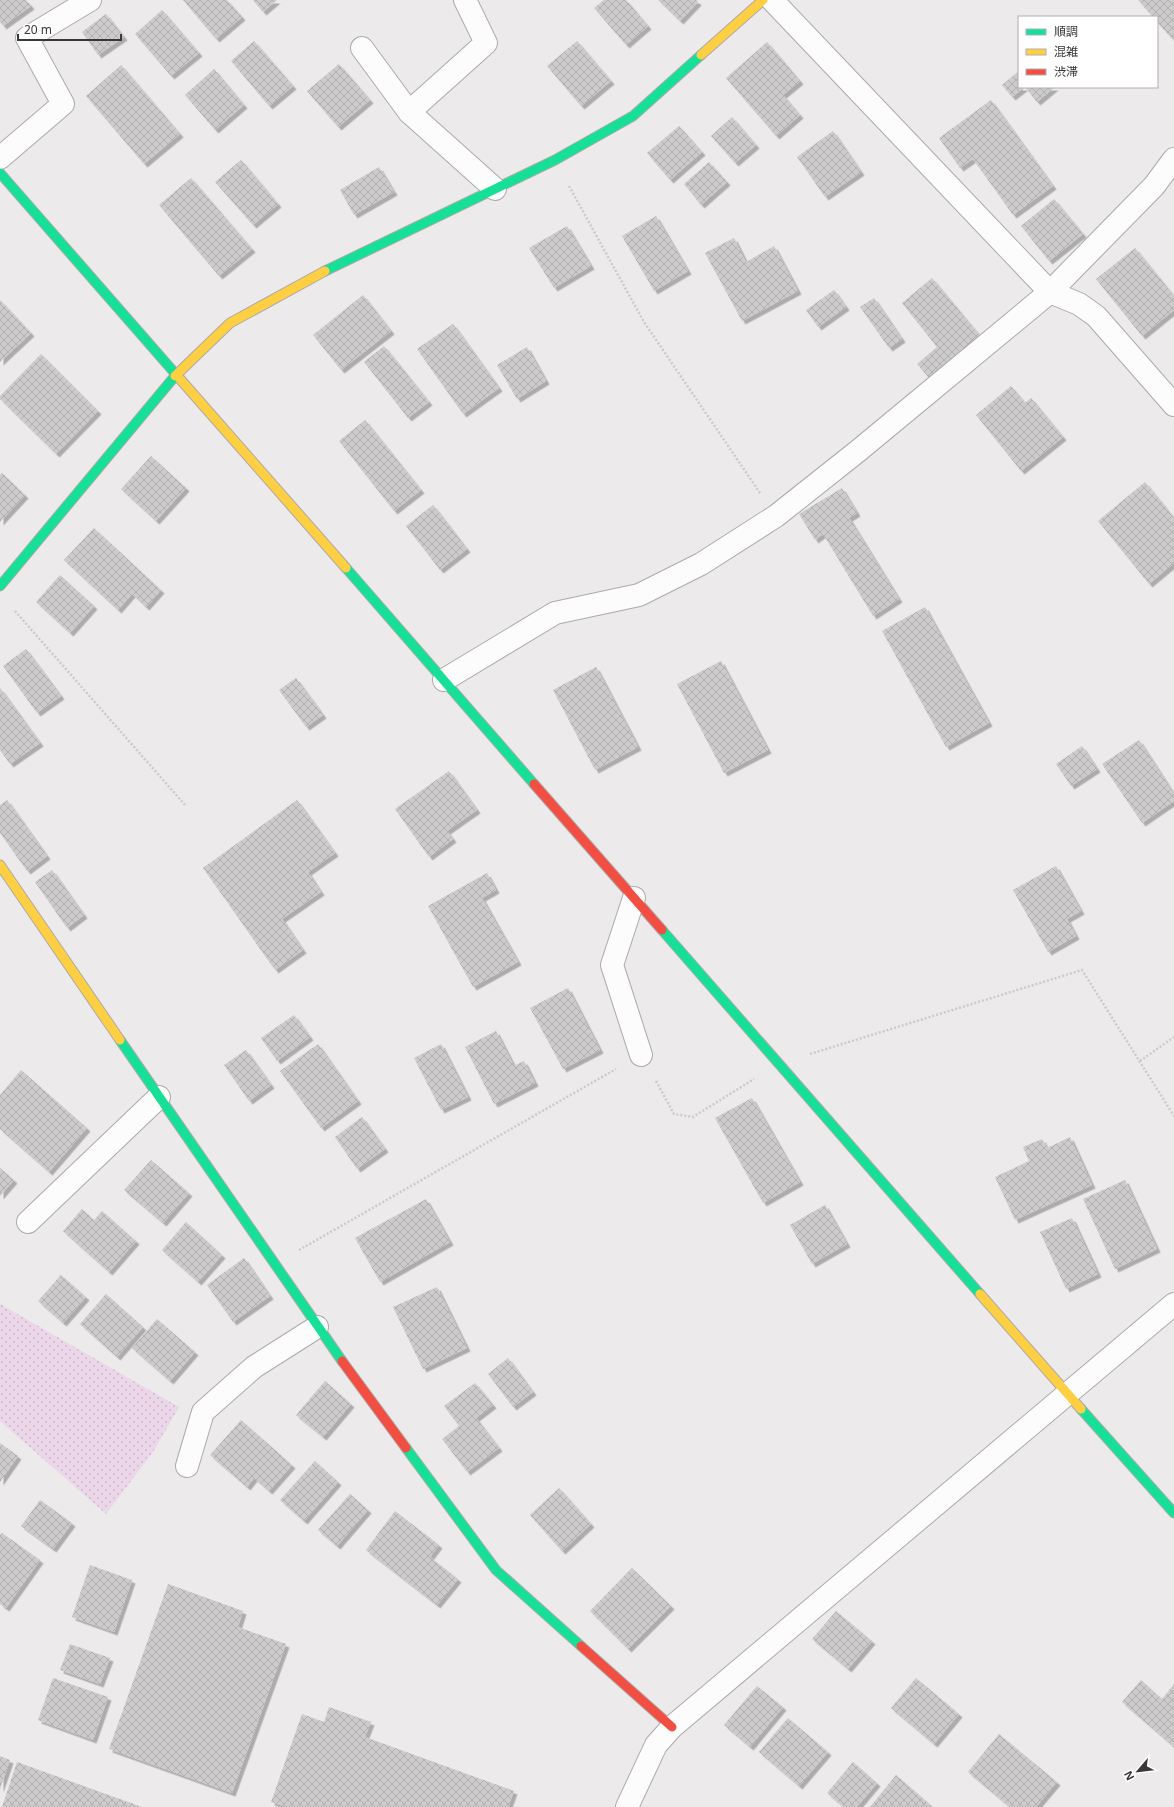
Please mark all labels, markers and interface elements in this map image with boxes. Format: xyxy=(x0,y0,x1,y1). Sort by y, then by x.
scale bar xyxy=(18,16,121,42)
legend xyxy=(1018,16,1158,88)
text: 20 m xyxy=(24,21,52,38)
text: 順調 xyxy=(1054,23,1078,40)
text: 混雑 xyxy=(1054,43,1078,60)
text: 渋滞 xyxy=(1054,63,1078,80)
north arrow xyxy=(1118,1751,1158,1791)
text: N xyxy=(1120,1768,1137,1783)

